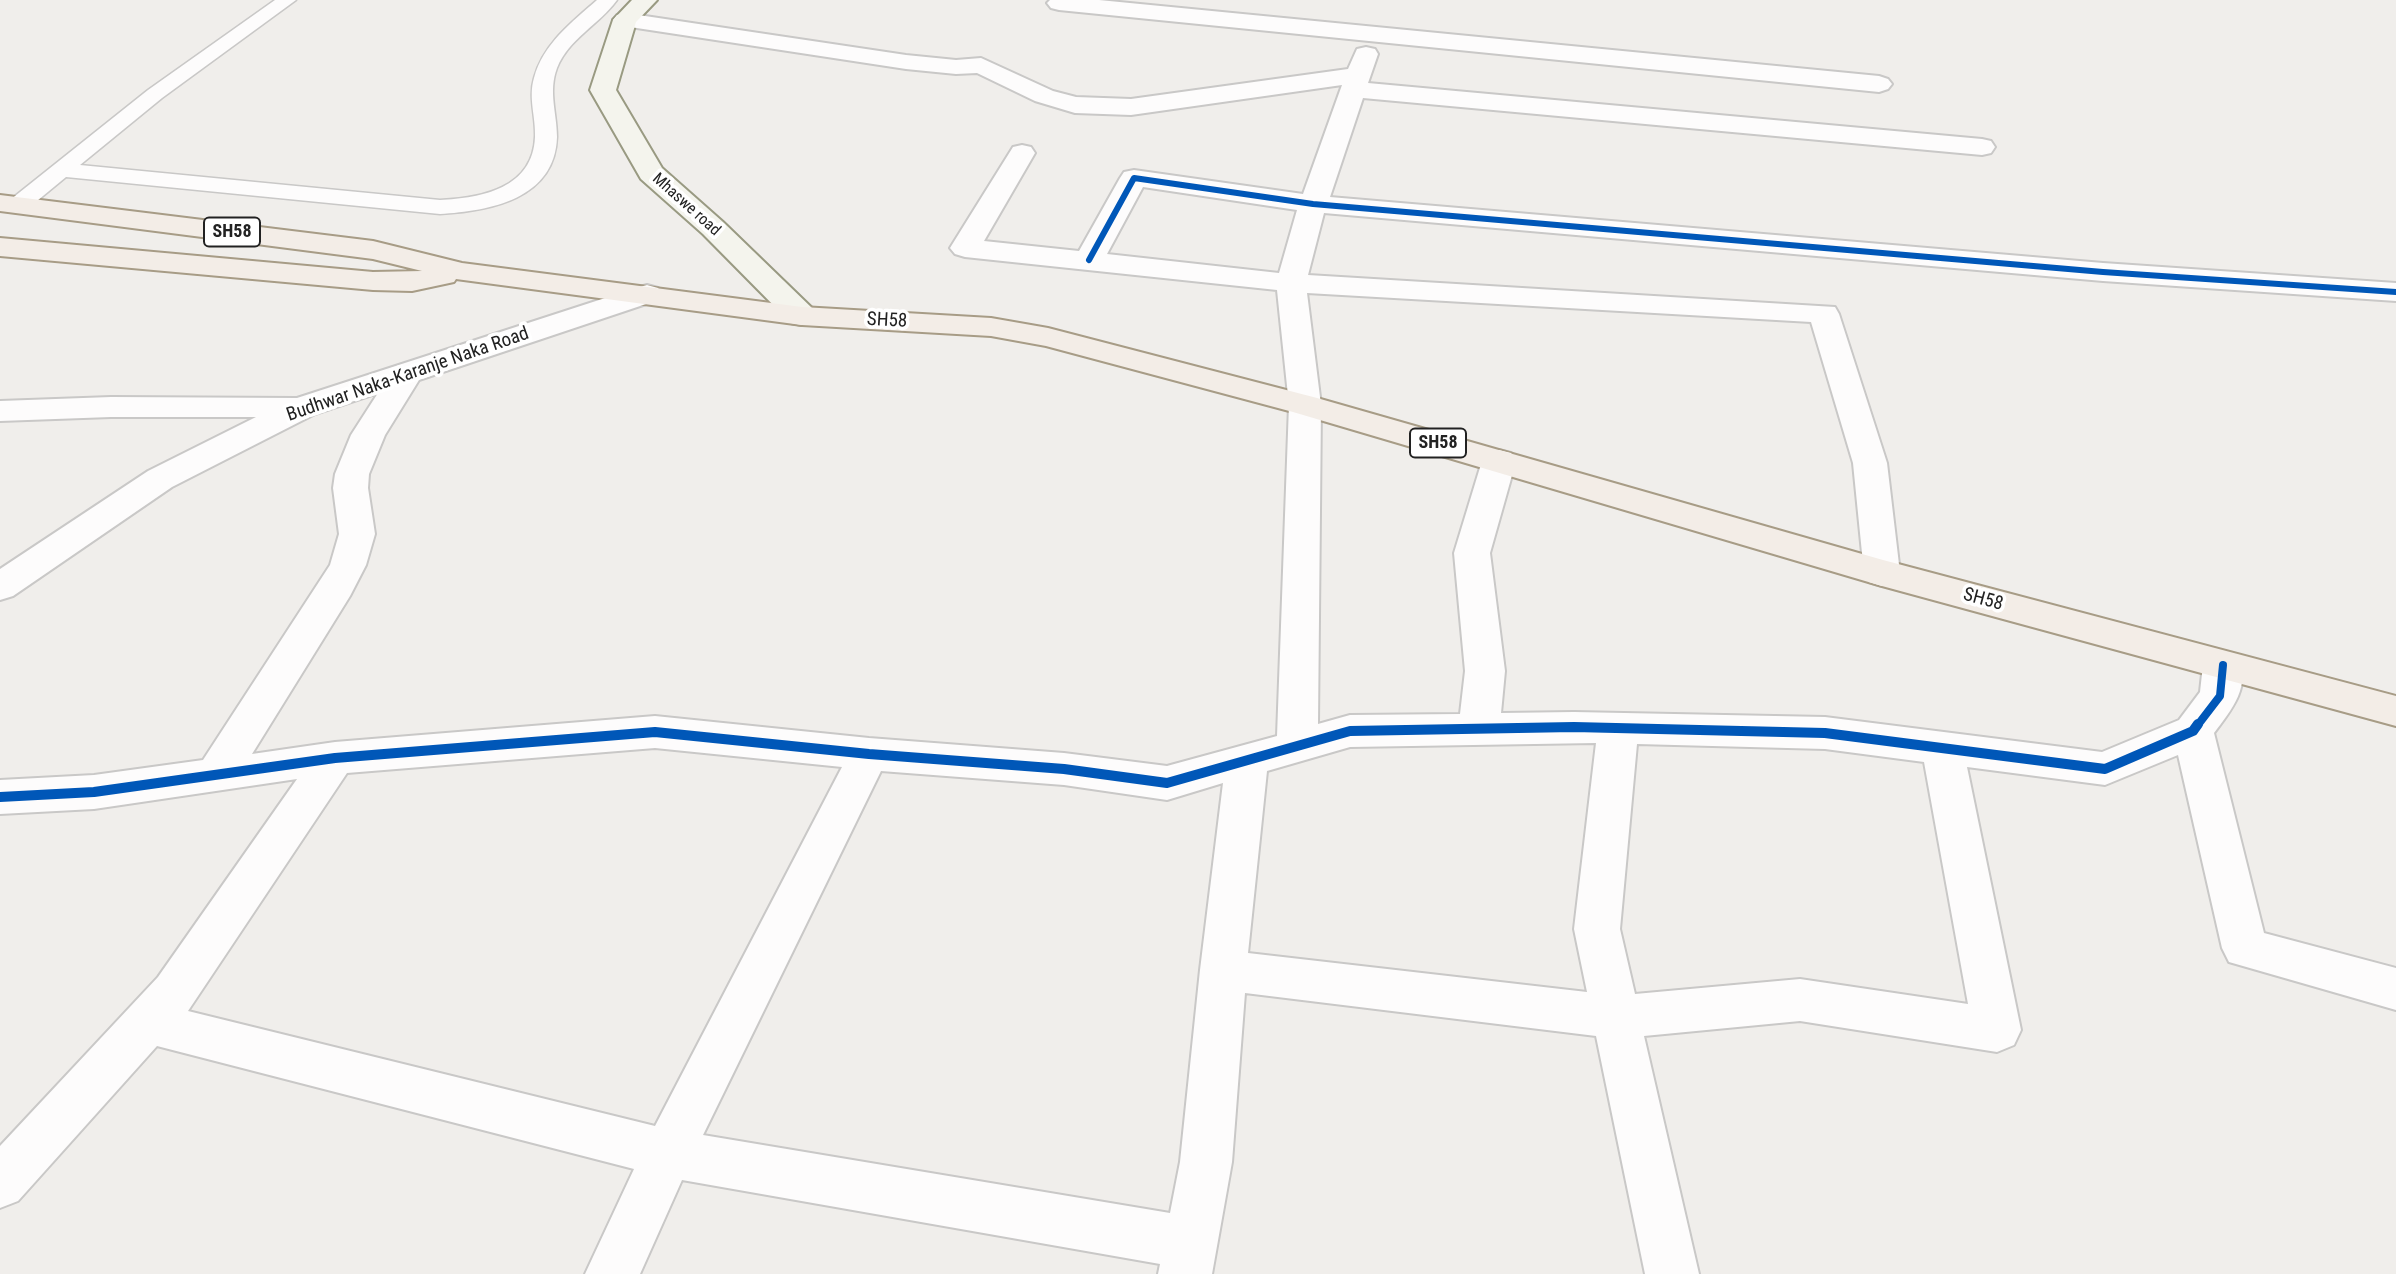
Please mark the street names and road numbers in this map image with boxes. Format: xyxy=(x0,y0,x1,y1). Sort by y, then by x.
street label: Mhaswe road xyxy=(648,170,724,240)
road number: SH58 xyxy=(204,218,260,246)
street label: SH58 xyxy=(866,309,908,333)
street label: Budhwar Naka-Karanje Naka Road xyxy=(284,323,532,427)
road number: SH58 xyxy=(1410,428,1466,458)
street label: SH58 xyxy=(1961,584,2005,616)

